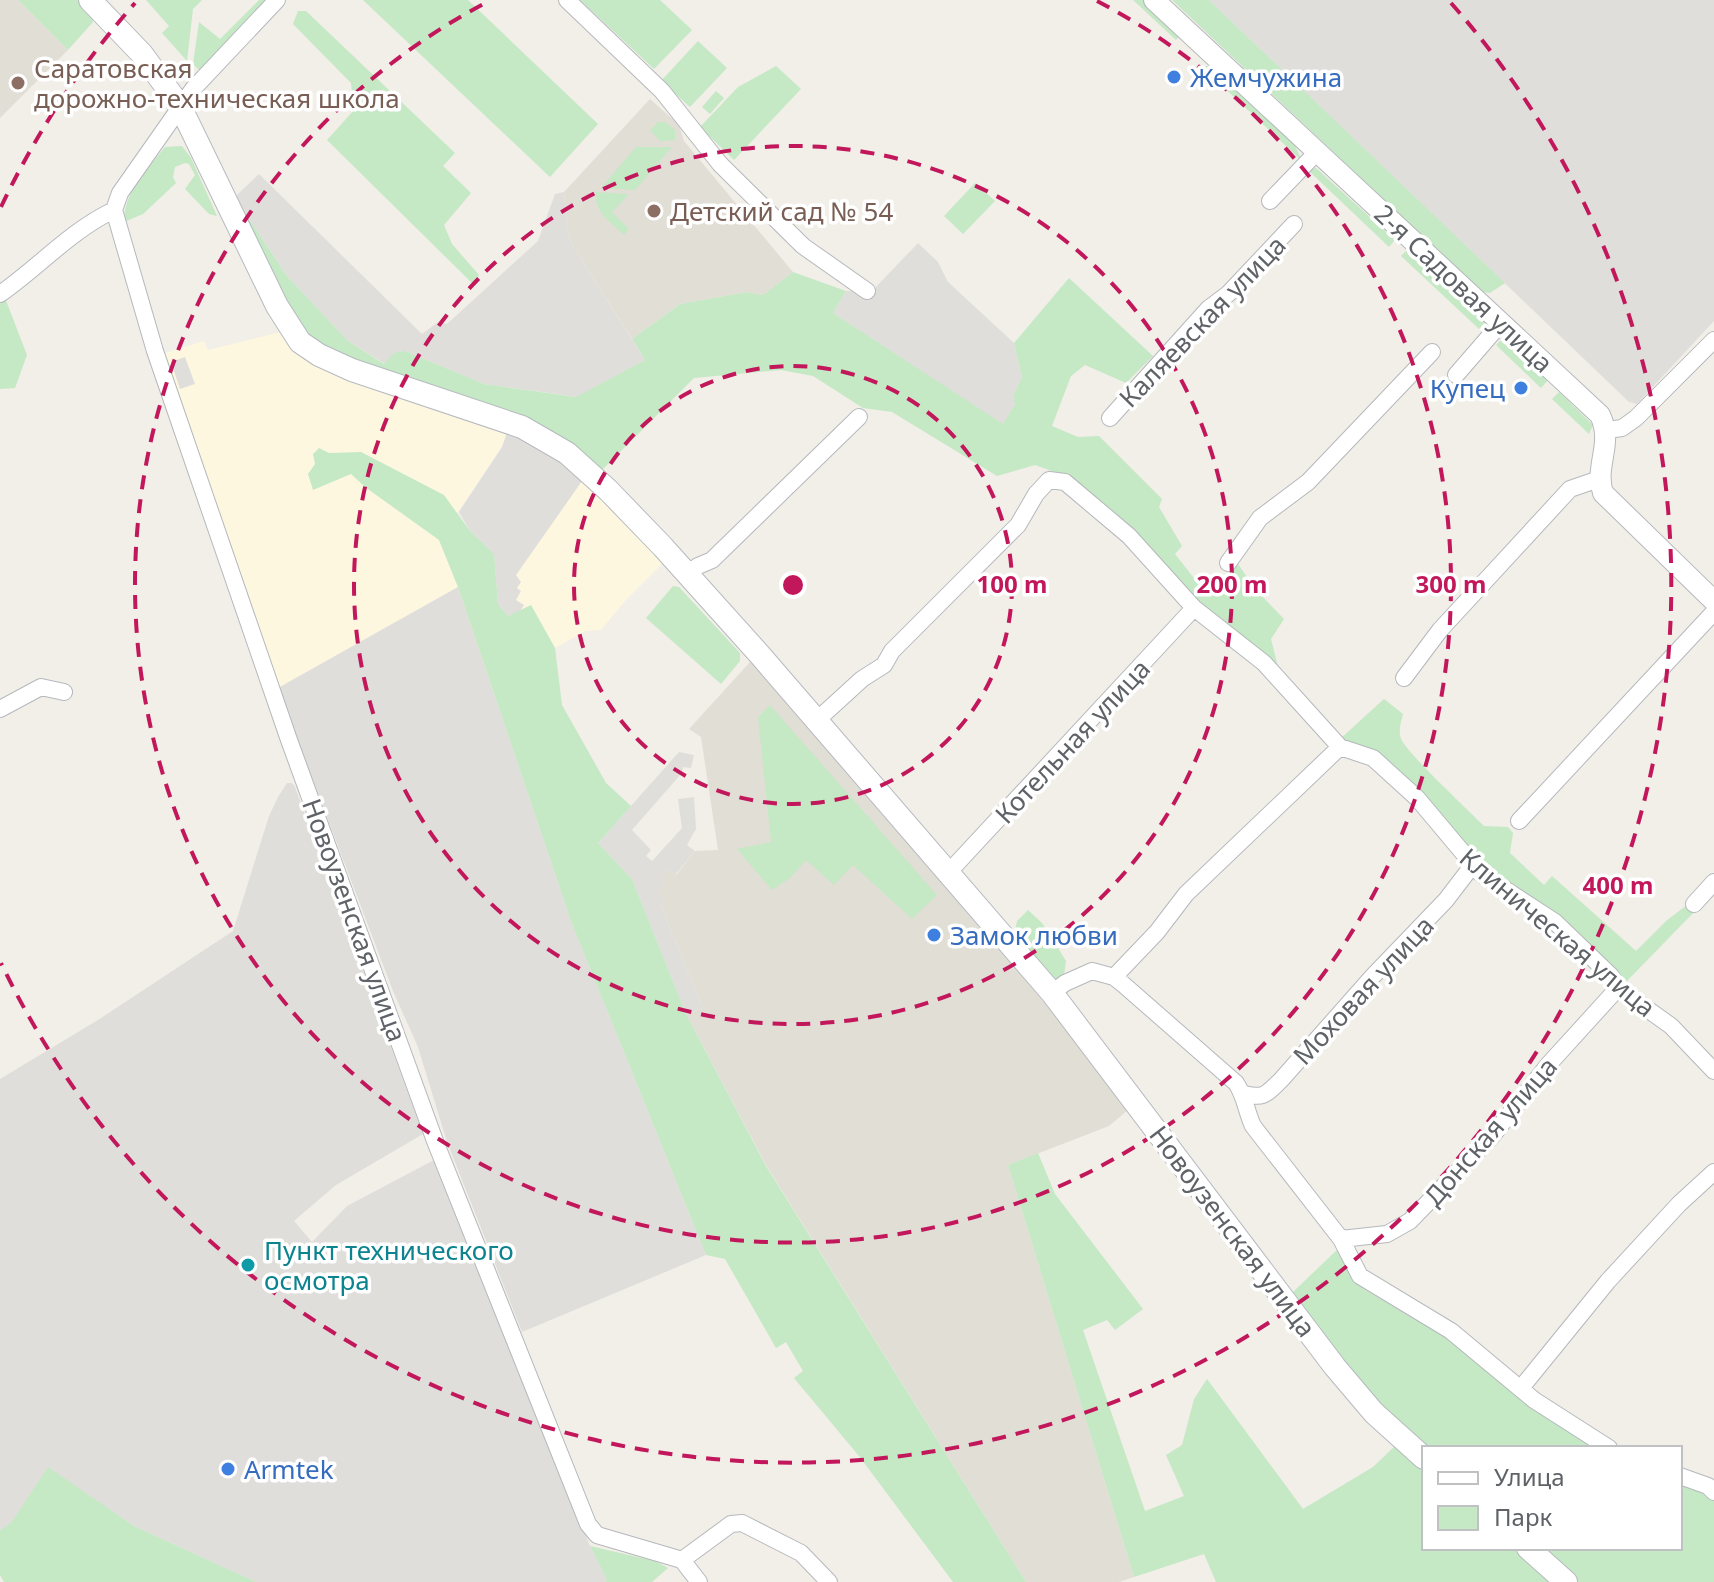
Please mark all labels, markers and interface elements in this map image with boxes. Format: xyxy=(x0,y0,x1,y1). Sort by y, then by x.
place label: Саратовская дорожно-техническая школа xyxy=(34,50,400,116)
place label: Жемчужина xyxy=(1190,59,1342,95)
marker: Жемчужина xyxy=(1165,68,1183,86)
marker: Саратовская дорожно-техническая школа xyxy=(9,74,27,92)
place label: Детский сад № 54 xyxy=(670,193,893,229)
street label: 2-я Садовая улица xyxy=(1367,196,1561,380)
marker: Детский сад № 54 xyxy=(645,202,663,220)
street label: Каляевская улица xyxy=(1111,227,1293,415)
place label: Купец xyxy=(1430,370,1505,406)
marker: Купец xyxy=(1512,379,1530,397)
text: 100 m xyxy=(977,567,1047,600)
text: 200 m xyxy=(1197,567,1267,600)
text: 300 m xyxy=(1416,567,1486,600)
centre of rings xyxy=(779,571,807,599)
street label: Котельная улица xyxy=(986,651,1158,831)
street label: Новоузенская улица xyxy=(294,793,416,1047)
street label: Клиническая улица xyxy=(1452,839,1664,1025)
text: 400 m xyxy=(1583,868,1653,901)
street label: Моховая улица xyxy=(1285,908,1441,1072)
place label: Замок любви xyxy=(950,917,1118,953)
marker: Замок любви xyxy=(925,926,943,944)
street label: Донская улица xyxy=(1415,1049,1565,1213)
street label: Новоузенская улица xyxy=(1141,1118,1325,1344)
place label: Пункт технического осмотра xyxy=(264,1232,514,1298)
marker: Пункт технического осмотра xyxy=(239,1256,257,1274)
legend xyxy=(1422,1446,1682,1550)
place label: Armtek xyxy=(244,1451,334,1487)
marker: Armtek xyxy=(219,1460,237,1478)
text: Улица xyxy=(1494,1460,1565,1493)
text: Парк xyxy=(1494,1500,1553,1533)

